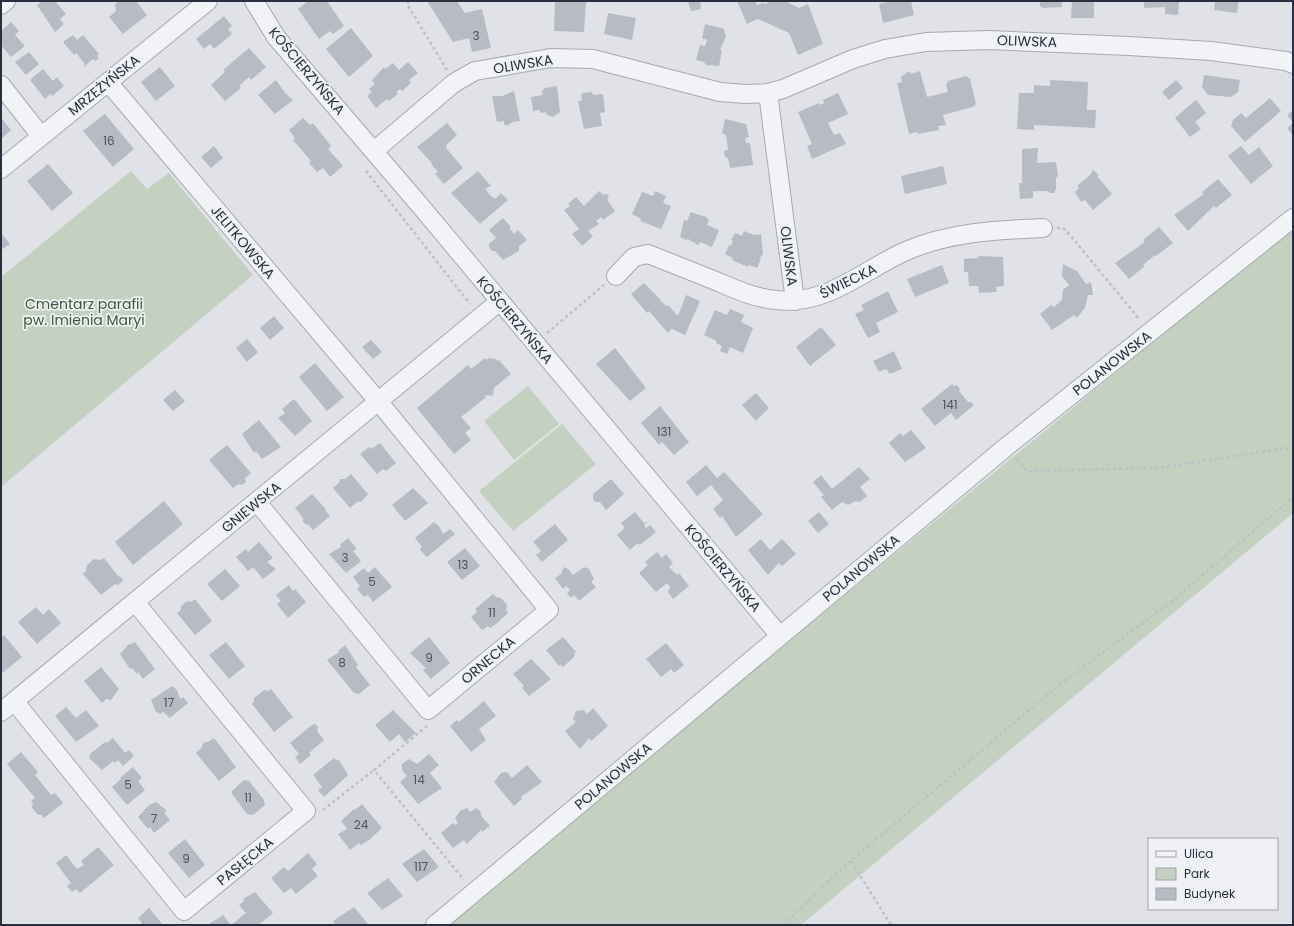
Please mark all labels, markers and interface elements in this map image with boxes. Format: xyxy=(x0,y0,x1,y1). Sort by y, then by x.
street label: KOŚCIERZYŃSKA xyxy=(264,23,350,119)
house number: 3 xyxy=(472,27,480,44)
street label: OLIWSKA xyxy=(997,30,1057,52)
street label: OLIWSKA xyxy=(492,49,554,79)
street label: MRZEŻYŃSKA xyxy=(64,50,144,120)
house number: 16 xyxy=(103,132,115,149)
street label: JELITKOWSKA xyxy=(206,201,280,283)
street label: OLIWSKA xyxy=(775,225,803,287)
street label: ŚWIECKA xyxy=(816,259,880,303)
street label: KOŚCIERZYŃSKA xyxy=(472,272,558,368)
park label: Cmentarz parafii pw. Imienia Maryi xyxy=(23,294,145,330)
street label: POLANOWSKA xyxy=(1068,326,1156,400)
house number: 141 xyxy=(942,396,958,413)
house number: 131 xyxy=(657,423,671,440)
street label: GNIEWSKA xyxy=(217,477,285,537)
street label: KOŚCIERZYŃSKA xyxy=(680,520,766,616)
street label: POLANOWSKA xyxy=(818,530,904,606)
house number: 3 xyxy=(341,549,349,566)
house number: 13 xyxy=(458,556,468,573)
house number: 5 xyxy=(368,573,376,590)
house number: 11 xyxy=(488,604,496,621)
street label: ORNECKA xyxy=(457,631,519,689)
house number: 9 xyxy=(425,649,433,666)
house number: 8 xyxy=(338,654,346,671)
house number: 17 xyxy=(164,694,175,711)
street label: POLANOWSKA xyxy=(570,738,656,814)
house number: 14 xyxy=(413,771,425,788)
house number: 5 xyxy=(124,776,132,793)
house number: 11 xyxy=(244,789,252,806)
house number: 7 xyxy=(151,810,158,827)
house number: 24 xyxy=(354,816,369,833)
street label: PASŁĘCKA xyxy=(212,832,278,890)
legend xyxy=(1148,838,1278,910)
text: Ulica xyxy=(1184,845,1213,862)
house number: 9 xyxy=(182,850,190,867)
house number: 117 xyxy=(414,858,429,875)
text: Park xyxy=(1184,865,1211,882)
text: Budynek xyxy=(1184,885,1236,902)

